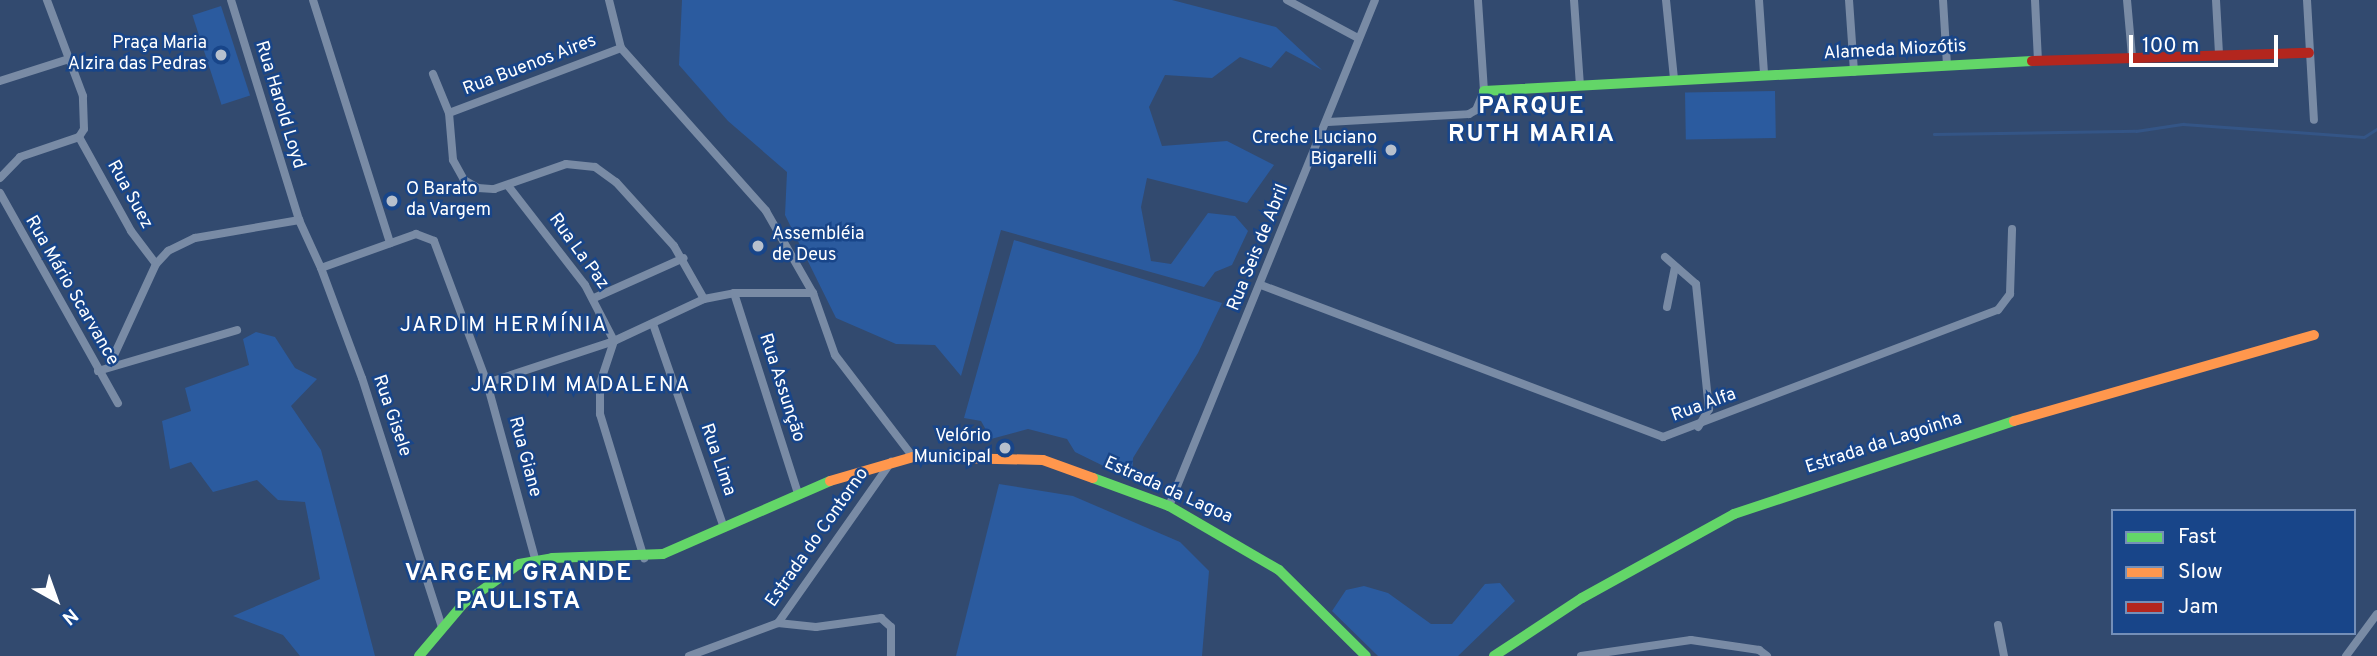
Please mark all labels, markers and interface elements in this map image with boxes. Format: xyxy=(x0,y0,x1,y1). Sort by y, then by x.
scale bar xyxy=(2132,21,2281,65)
street label: Rua Buenos Aires xyxy=(460,31,600,101)
text: 100 m xyxy=(2142,33,2199,60)
place label: Praça Maria Alzira das Pedras xyxy=(68,34,207,76)
street label: Alameda Miozótis xyxy=(1823,36,1967,66)
street label: Rua Harold Loyd xyxy=(249,38,309,172)
marker: Praça Maria Alzira das Pedras xyxy=(213,47,229,63)
district label: PARQUE RUTH MARIA xyxy=(1449,94,1615,150)
place label: Creche Luciano Bigarelli xyxy=(1252,129,1377,172)
marker: Creche Luciano Bigarelli xyxy=(1383,142,1399,158)
street label: Rua Suez xyxy=(101,157,157,233)
place label: O Barato da Vargem xyxy=(406,180,492,222)
street label: Rua Seis de Abril xyxy=(1224,181,1294,315)
marker: O Barato da Vargem xyxy=(384,193,400,209)
street label: Rua La Paz xyxy=(543,210,613,294)
street label: Rua Mário Scarvance xyxy=(19,212,123,370)
place label: Assembléia de Deus xyxy=(772,225,865,268)
marker: Assembléia de Deus xyxy=(750,238,766,254)
district label: JARDIM HERMÍNIA xyxy=(402,313,606,339)
street label: Rua Assunção xyxy=(753,331,809,445)
street label: Rua Gisele xyxy=(367,372,415,460)
district label: JARDIM MADALENA xyxy=(472,373,690,399)
street label: Rua Alfa xyxy=(1668,384,1740,428)
street label: Estrada da Lagoinha xyxy=(1803,409,1965,479)
street label: Rua Giane xyxy=(503,414,545,500)
street label: Rua Lima xyxy=(695,421,739,499)
place label: Velório Municipal xyxy=(913,427,991,470)
marker: Velório Municipal xyxy=(997,440,1013,456)
street label: Estrada da Lagoa xyxy=(1100,453,1236,529)
street label: Estrada do Contorno xyxy=(762,464,874,612)
legend xyxy=(2111,509,2356,635)
text: Fast xyxy=(2178,524,2217,551)
text: Slow xyxy=(2178,559,2223,586)
district label: VARGEM GRANDE PAULISTA xyxy=(406,561,632,617)
north arrow xyxy=(21,565,91,635)
text: Jam xyxy=(2178,594,2219,621)
text: N xyxy=(57,603,82,630)

